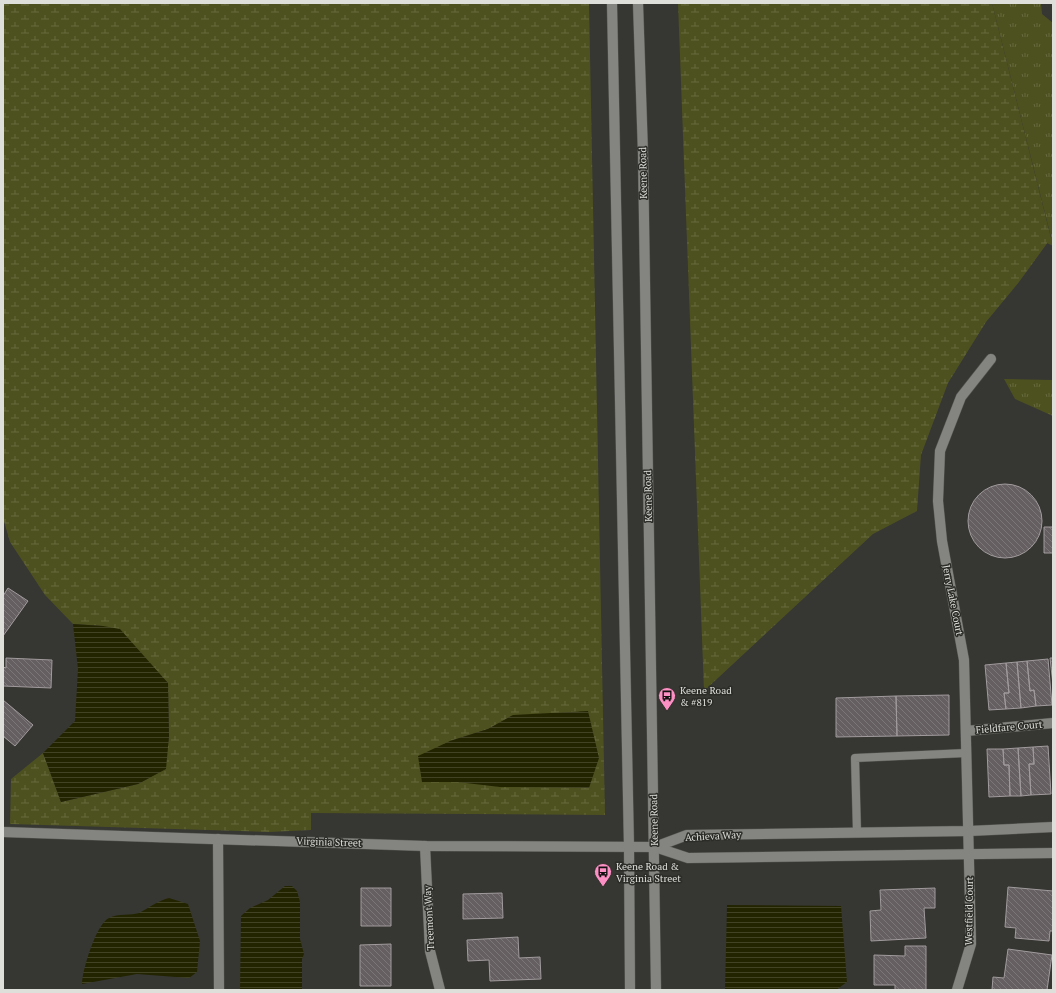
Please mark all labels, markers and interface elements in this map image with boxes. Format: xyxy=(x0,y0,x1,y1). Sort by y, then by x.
street label: Keene Road xyxy=(636,147,650,199)
street label: Keene Road xyxy=(641,470,655,522)
street label: Jerry Lake Court xyxy=(940,563,966,637)
place label: Keene Road & #819 xyxy=(680,684,732,709)
bus stop icon: Keene Road & #819 xyxy=(657,686,677,711)
street label: Fieldfare Court xyxy=(975,718,1043,736)
street label: Keene Road xyxy=(647,794,661,846)
street label: Achieva Way xyxy=(685,828,742,844)
street label: Virginia Street xyxy=(296,834,362,850)
place label: Keene Road & Virginia Street xyxy=(616,860,681,885)
bus stop icon: Keene Road & Virginia Street xyxy=(593,862,613,887)
street label: Westfield Court xyxy=(962,876,976,946)
street label: Treemont Way xyxy=(421,884,437,951)

